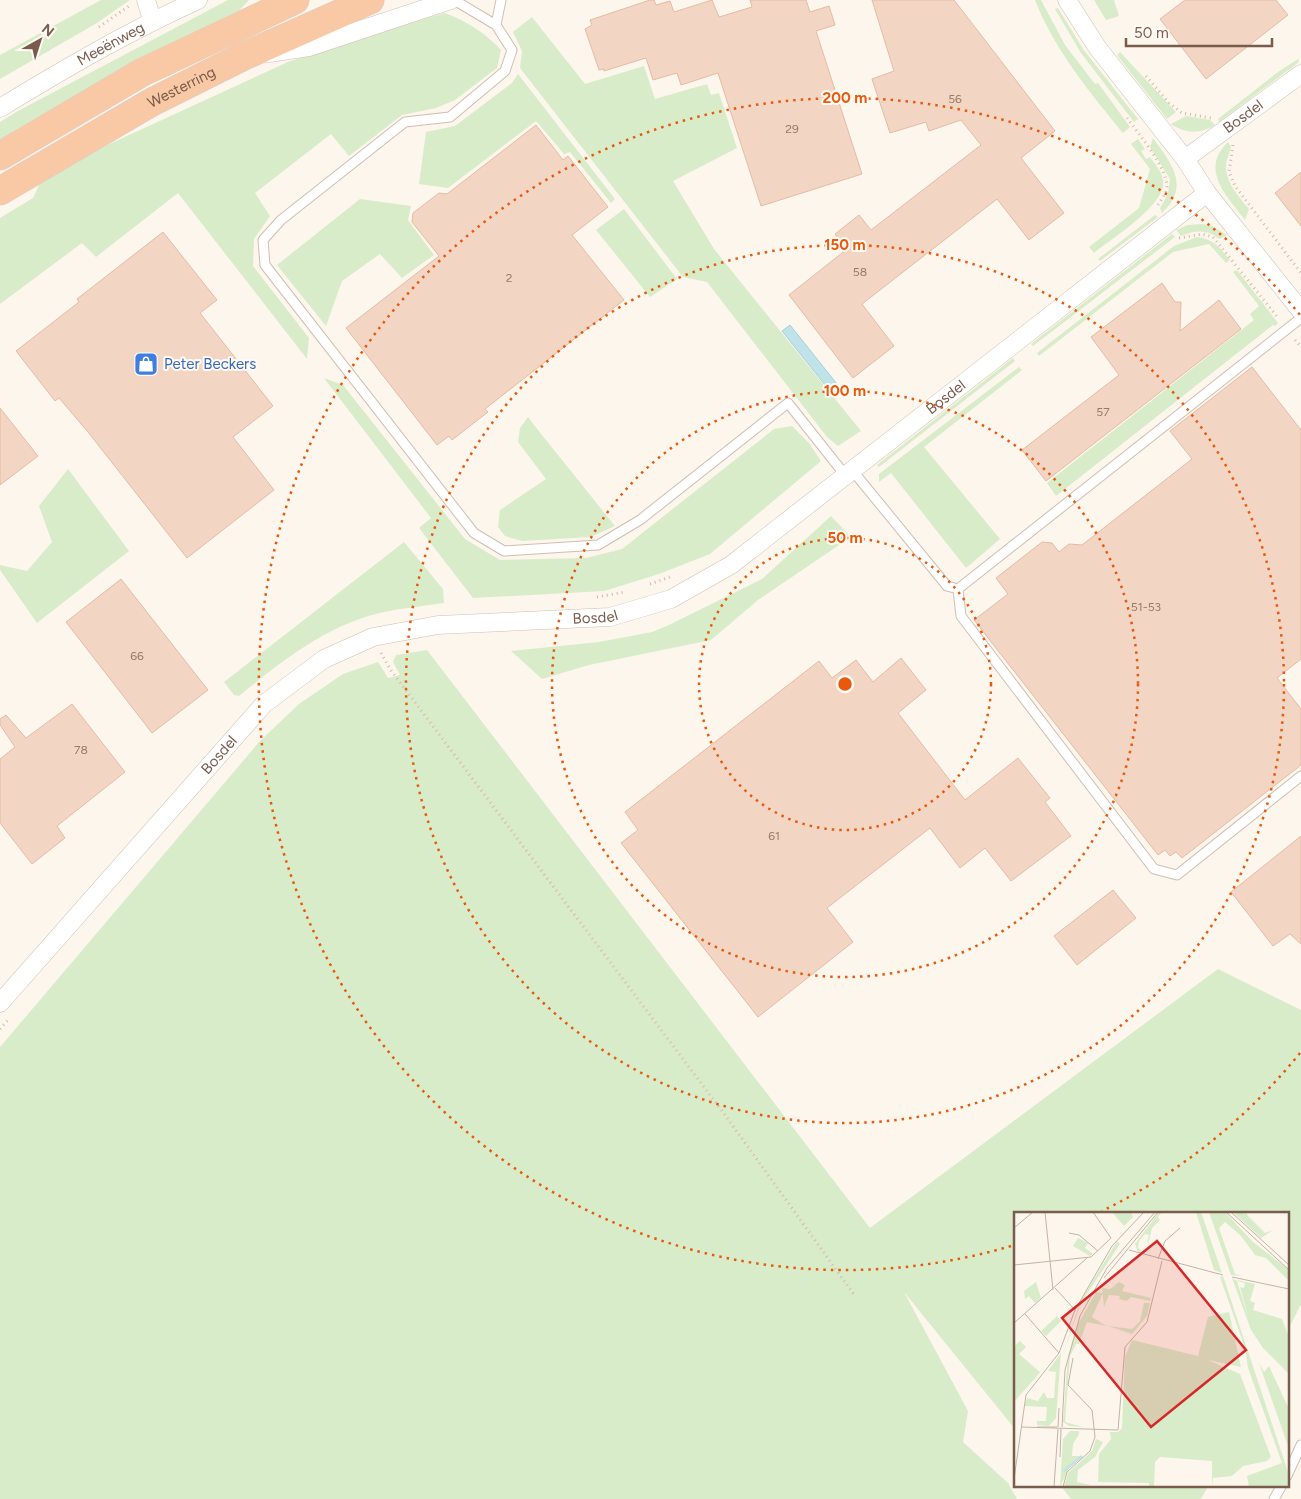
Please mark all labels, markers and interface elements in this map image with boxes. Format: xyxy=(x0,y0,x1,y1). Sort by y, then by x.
north arrow xyxy=(15,15,65,65)
scale bar xyxy=(1126,15,1272,47)
street label: Meeënweg xyxy=(74,18,148,69)
text: N xyxy=(38,20,57,40)
text: 50 m xyxy=(1134,24,1169,42)
street label: Westerring xyxy=(144,63,218,112)
text: 200 m xyxy=(823,89,867,107)
house number: 56 xyxy=(948,92,962,106)
street label: Bosdel xyxy=(1220,96,1267,137)
house number: 29 xyxy=(785,122,799,136)
text: 150 m xyxy=(824,236,866,254)
house number: 58 xyxy=(853,265,867,279)
house number: 2 xyxy=(506,271,512,285)
shop icon: Peter Beckers xyxy=(133,351,159,377)
place label: Peter Beckers xyxy=(164,355,256,373)
street label: Bosdel xyxy=(922,376,969,418)
text: 100 m xyxy=(824,382,866,400)
house number: 57 xyxy=(1096,405,1110,419)
text: 50 m xyxy=(827,529,863,547)
house number: 51-53 xyxy=(1131,600,1161,614)
street label: Bosdel xyxy=(572,606,620,628)
house number: 66 xyxy=(130,649,144,663)
centre of rings xyxy=(836,675,854,693)
street label: Bosdel xyxy=(197,732,241,778)
house number: 78 xyxy=(74,743,88,757)
house number: 61 xyxy=(768,829,780,843)
inset map xyxy=(1014,1212,1288,1486)

